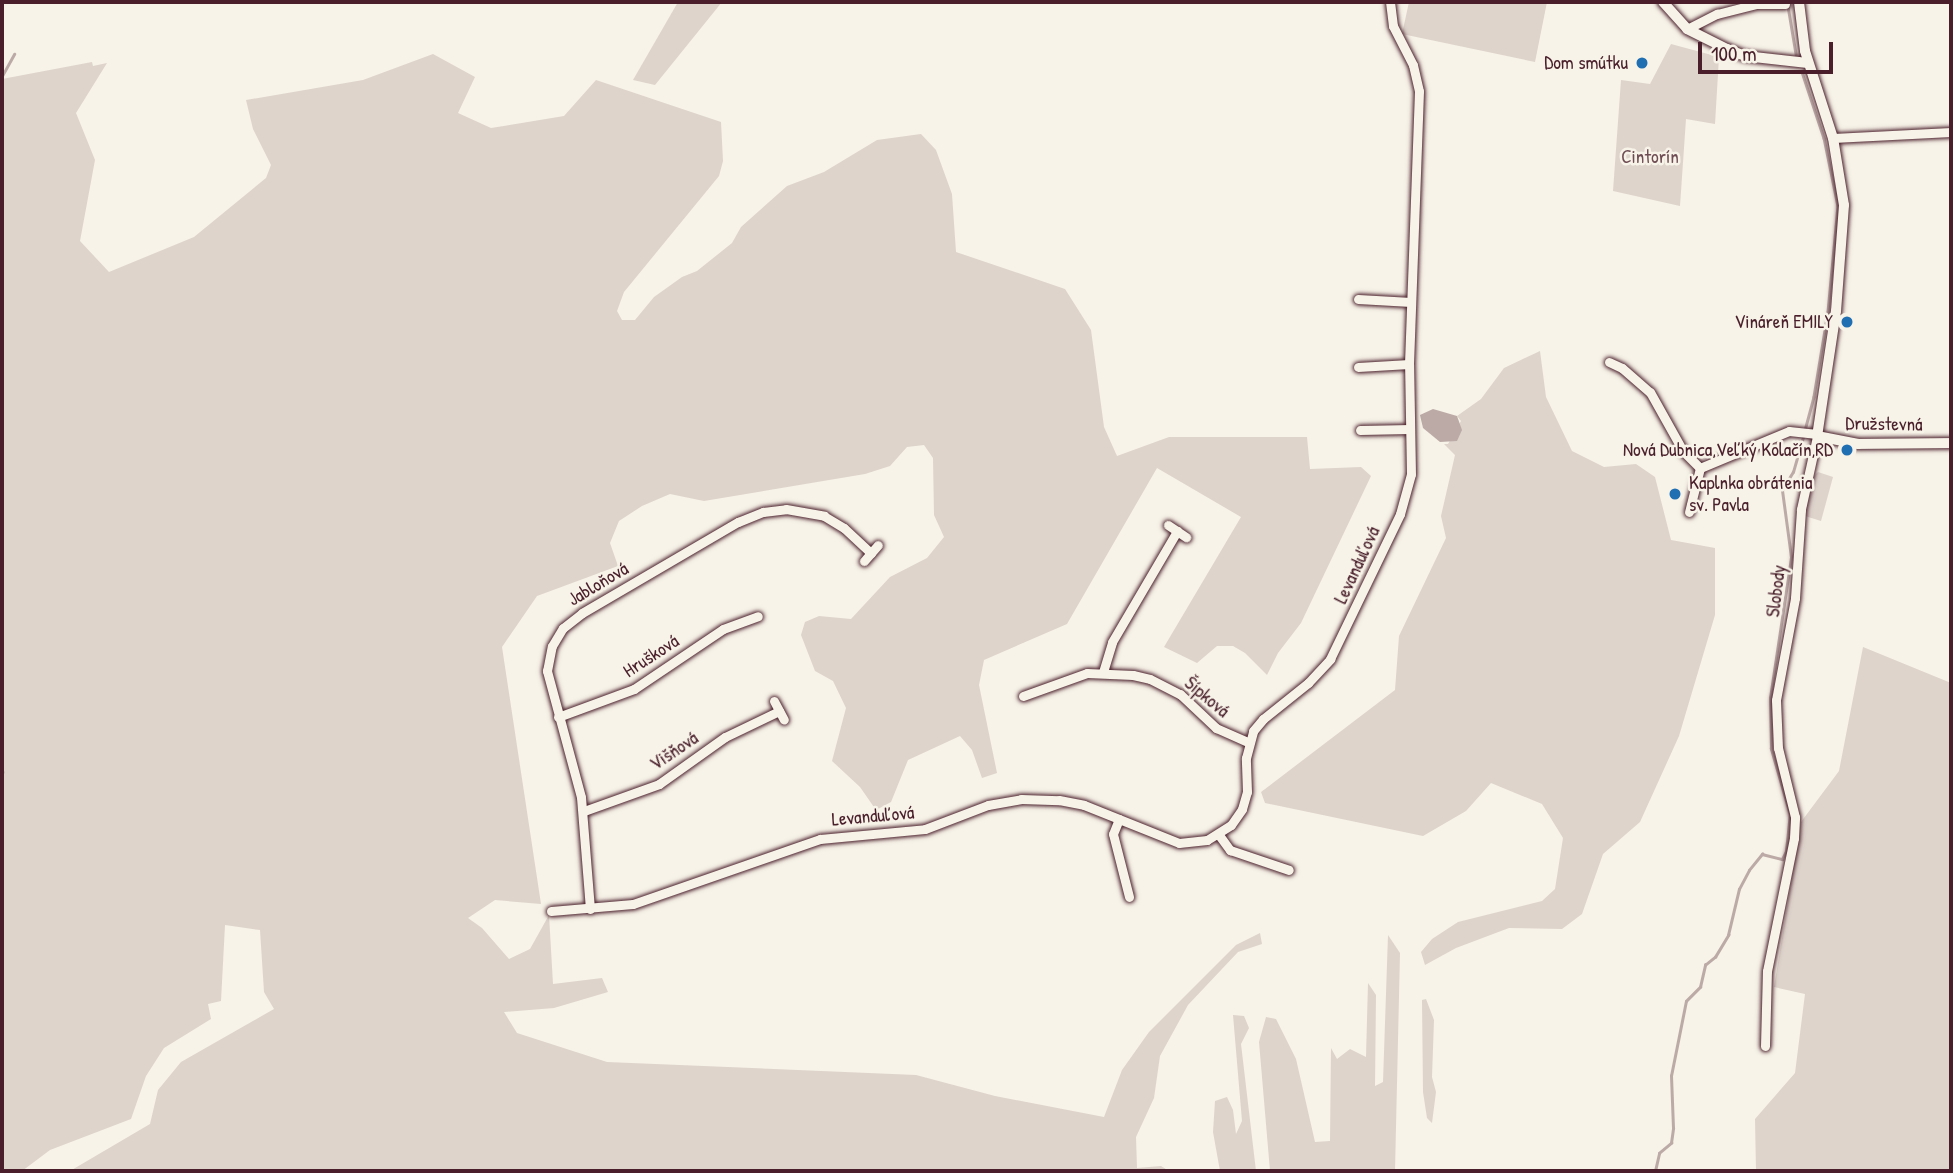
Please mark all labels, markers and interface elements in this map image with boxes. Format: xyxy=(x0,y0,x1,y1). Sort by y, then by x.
scale bar xyxy=(1701,28,1836,72)
text: 100 m xyxy=(1711,39,1757,68)
place label: Dom smútku xyxy=(1544,52,1628,74)
marker: Dom smútku xyxy=(1634,55,1650,71)
park label: Cintorín xyxy=(1621,146,1679,168)
place label: Vináreň EMILY xyxy=(1735,311,1833,333)
marker: Vináreň EMILY xyxy=(1839,314,1855,330)
street label: Družstevná xyxy=(1845,412,1923,436)
place label: Nová Dubnica,Veľký Kolačín,RD xyxy=(1623,439,1833,461)
marker: Nová Dubnica,Veľký Kolačín,RD xyxy=(1839,442,1855,458)
place label: Kaplnka obrátenia sv. Pavla xyxy=(1689,472,1812,516)
marker: Kaplnka obrátenia sv. Pavla xyxy=(1667,486,1683,502)
street label: Levanduľová xyxy=(1329,523,1385,607)
street label: Jabloňová xyxy=(564,557,632,611)
street label: Slobody xyxy=(1761,564,1791,618)
street label: Hrušková xyxy=(619,630,683,682)
street label: Šípková xyxy=(1180,672,1234,722)
street label: Višňová xyxy=(645,727,703,775)
street label: Levanduľová xyxy=(831,801,915,831)

